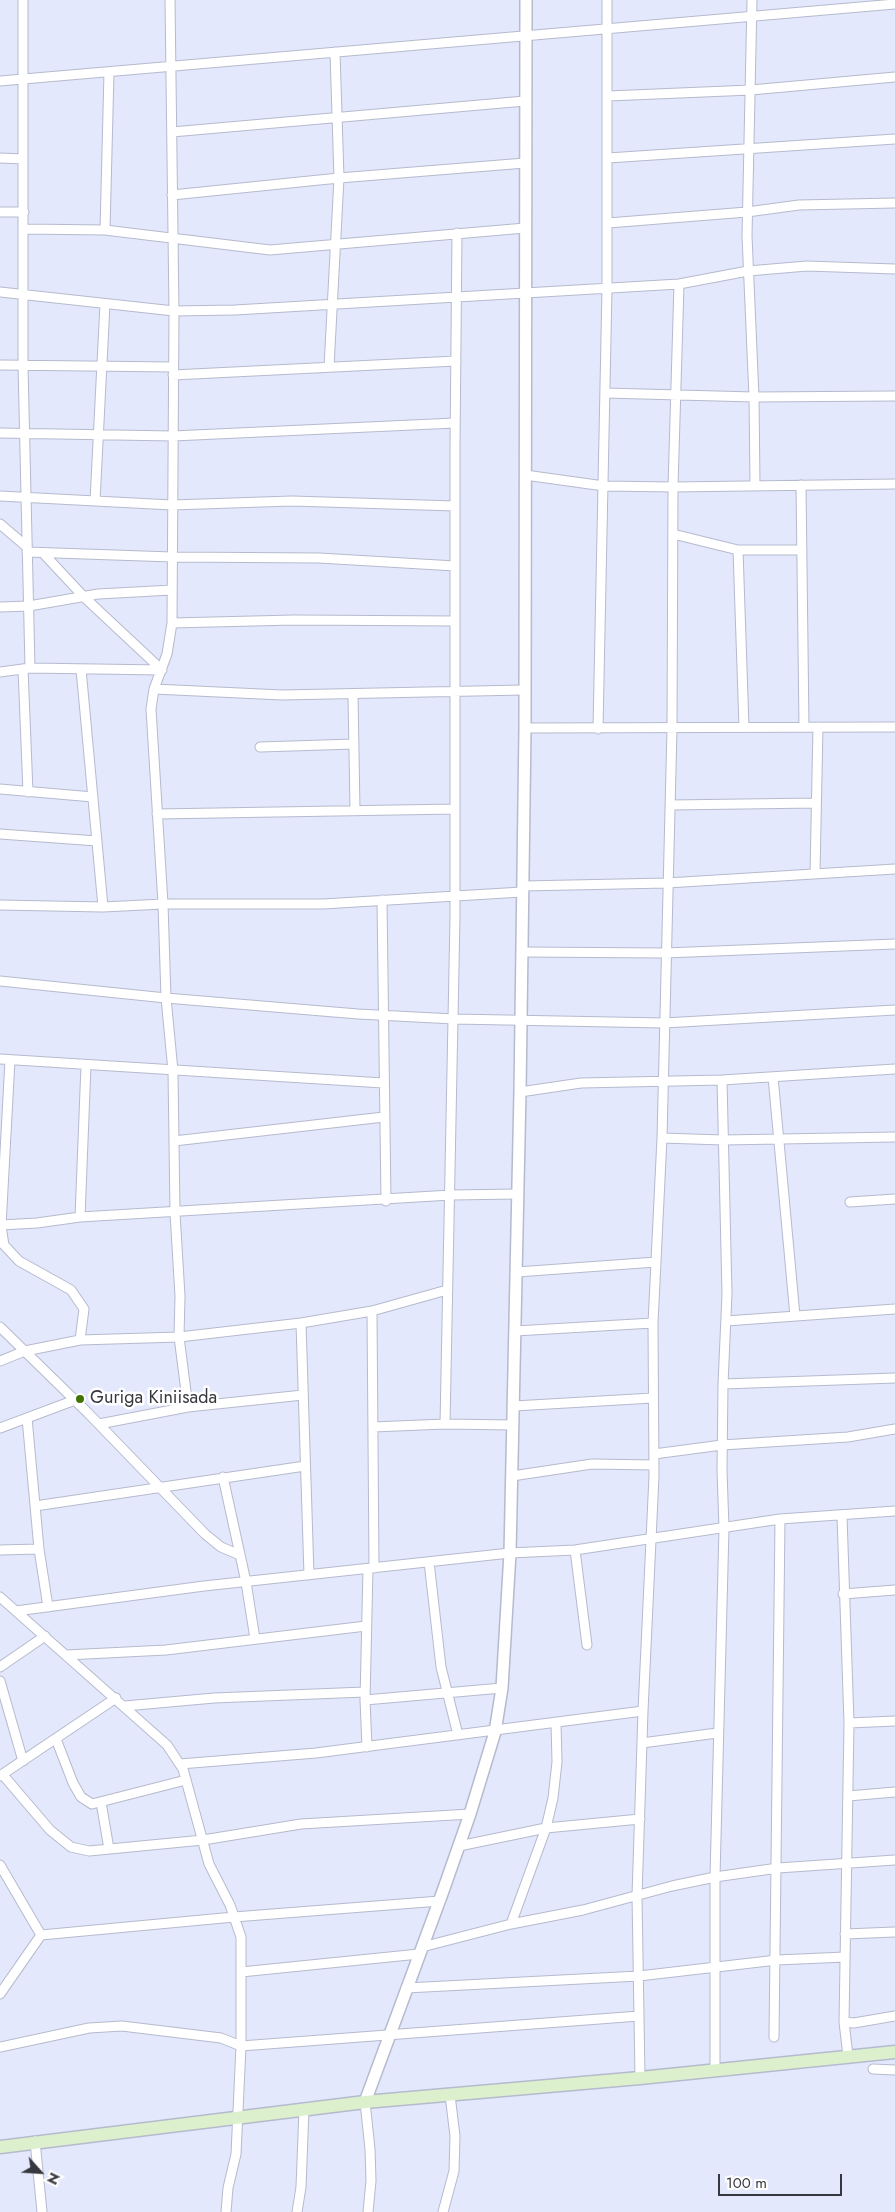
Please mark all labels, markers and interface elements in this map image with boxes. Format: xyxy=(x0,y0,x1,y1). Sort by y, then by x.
place label: Guriga Kiniisada xyxy=(90,1388,217,1410)
marker: Guriga Kiniisada xyxy=(74,1393,86,1405)
north arrow xyxy=(15,2147,65,2197)
scale bar xyxy=(720,2164,844,2196)
text: N xyxy=(42,2169,65,2188)
text: 100 m xyxy=(726,2172,767,2194)

